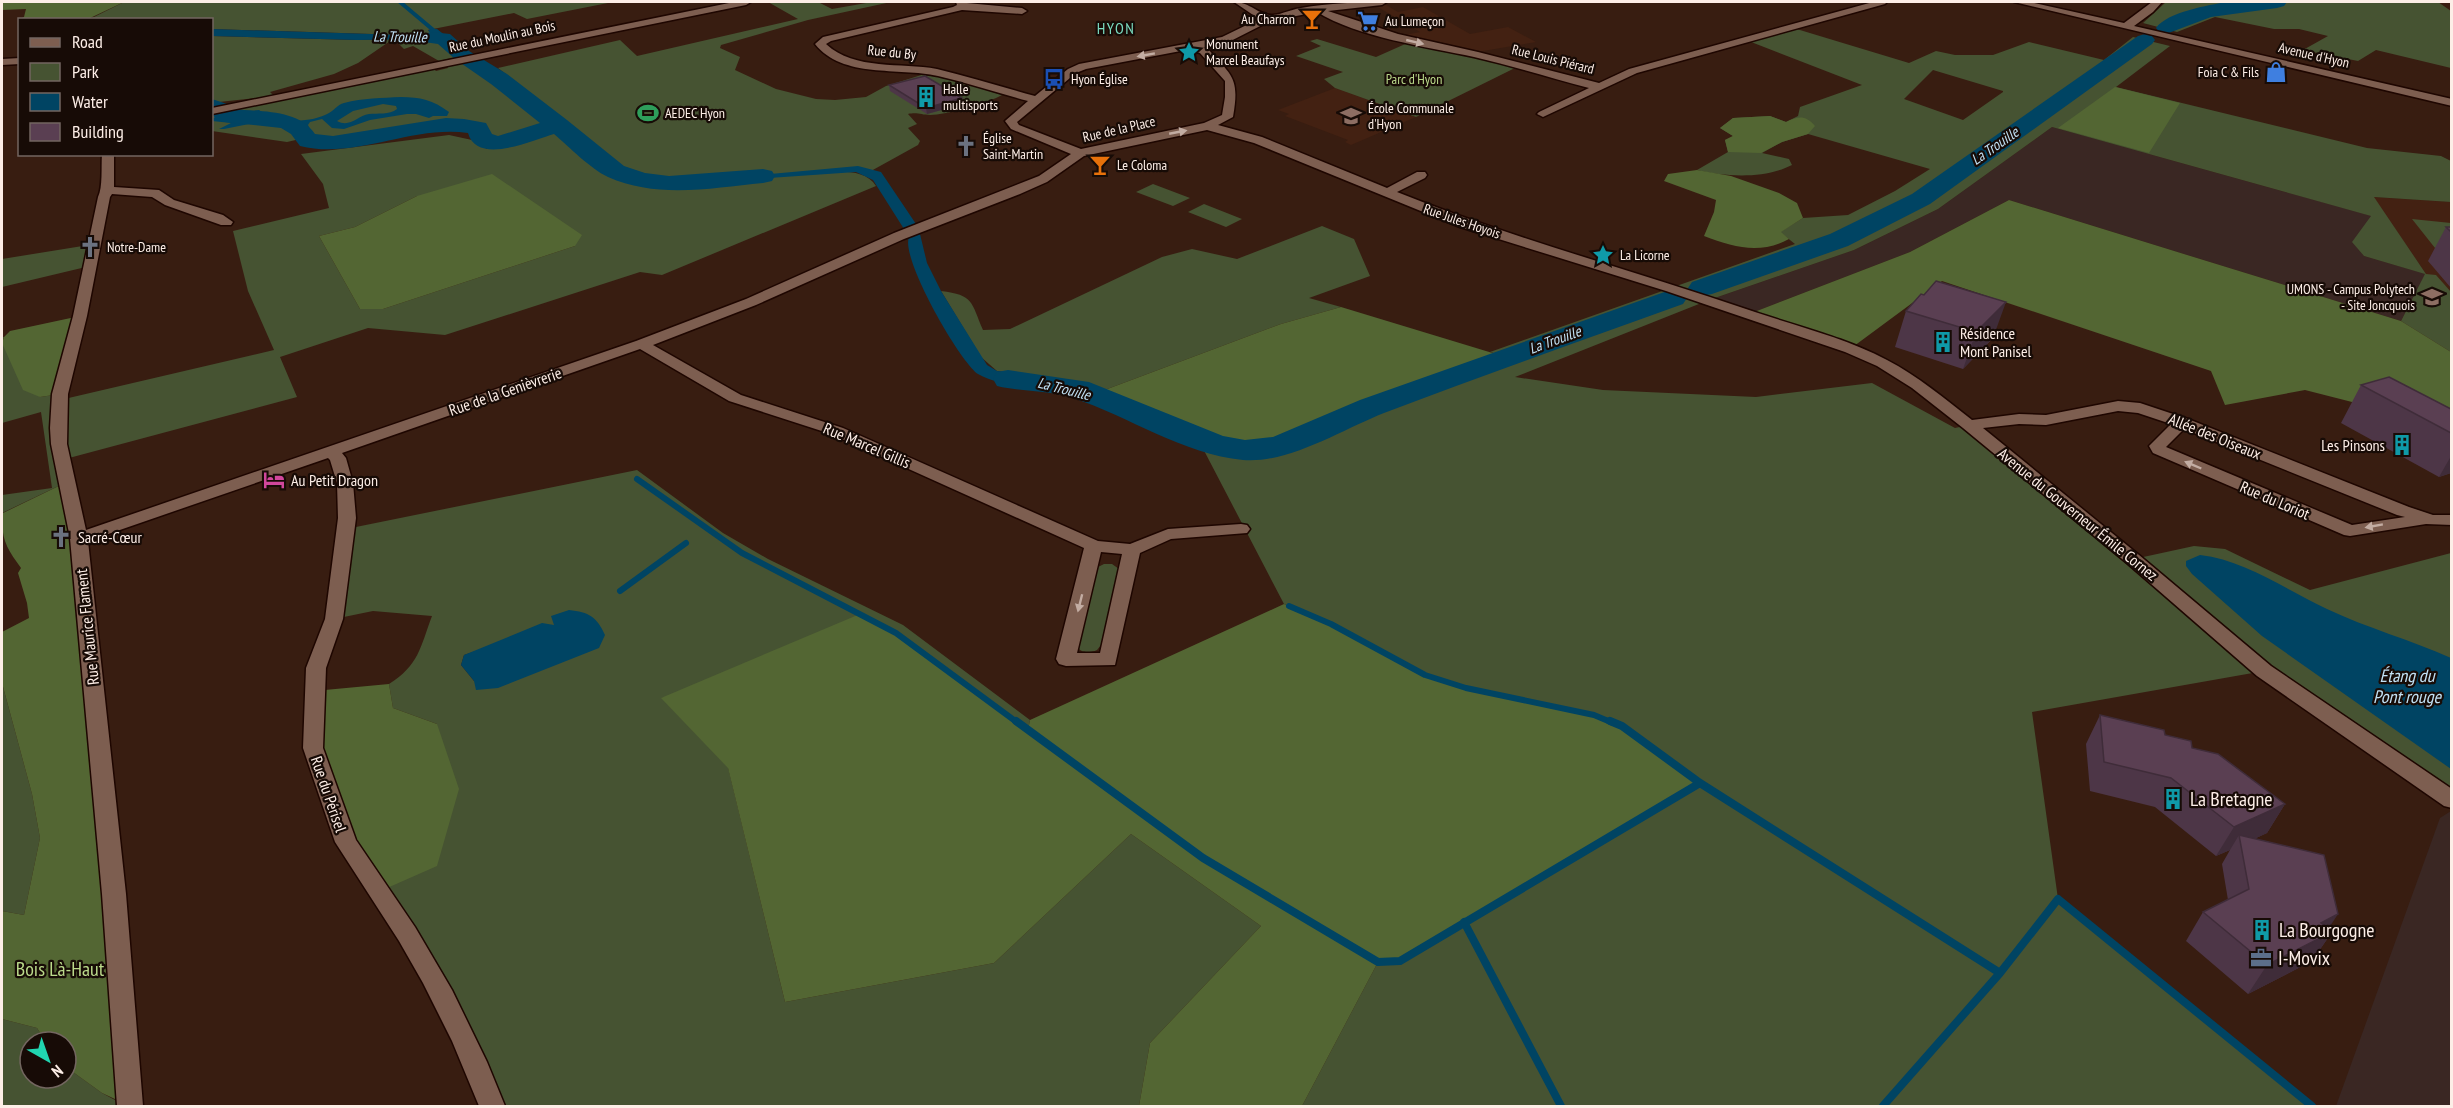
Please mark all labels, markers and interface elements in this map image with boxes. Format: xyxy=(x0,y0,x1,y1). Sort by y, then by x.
bar icon: Au Charron xyxy=(1300,7,1324,31)
supermarket icon: Au Lumeçon xyxy=(1356,9,1380,33)
place label: Au Charron xyxy=(1241,10,1295,28)
place label: Au Lumeçon xyxy=(1385,12,1444,30)
street label: Rue du Moulin au Bois xyxy=(447,16,557,56)
legend xyxy=(18,18,213,156)
district label: HYON xyxy=(1097,18,1135,38)
water label: La Trouille xyxy=(373,27,428,46)
text: Road xyxy=(72,30,103,53)
place label: Monument Marcel Beaufays xyxy=(1206,35,1285,69)
one-way arrow xyxy=(1406,37,1424,47)
street label: Avenue d'Hyon xyxy=(2277,38,2351,72)
place icon: Monument Marcel Beaufays xyxy=(1177,40,1201,64)
street label: Rue Louis Piérard xyxy=(1510,40,1596,78)
street label: Rue du By xyxy=(867,41,918,64)
one-way arrow xyxy=(1136,50,1155,59)
text: Park xyxy=(72,60,99,83)
shop icon: Foia C & Fils xyxy=(2264,60,2288,84)
place label: Foia C & Fils xyxy=(2198,63,2259,81)
bus stop icon: Hyon Église xyxy=(1042,67,1066,91)
place label: Hyon Église xyxy=(1071,70,1128,88)
park label: Parc d'Hyon xyxy=(1386,70,1442,88)
place label: Halle multisports xyxy=(943,80,998,114)
building icon: Halle multisports xyxy=(914,85,938,109)
text: Water xyxy=(72,90,108,113)
place label: École Communale d'Hyon xyxy=(1368,99,1454,133)
sports icon: AEDEC Hyon xyxy=(636,101,660,125)
place label: AEDEC Hyon xyxy=(665,104,725,122)
school or university icon: École Communale d'Hyon xyxy=(1339,104,1363,128)
street label: Rue de la Place xyxy=(1081,112,1157,146)
text: Building xyxy=(72,120,124,143)
water label: La Trouille xyxy=(1967,122,2023,169)
one-way arrow xyxy=(1168,126,1187,136)
place label: Église Saint-Martin xyxy=(983,129,1043,163)
church icon: Église Saint-Martin xyxy=(954,134,978,158)
bar icon: Le Coloma xyxy=(1088,153,1112,177)
place label: Le Coloma xyxy=(1117,156,1167,174)
street label: Rue Jules Hoyois xyxy=(1421,199,1503,243)
church icon: Notre-Dame xyxy=(78,235,102,259)
place label: Notre-Dame xyxy=(107,238,166,256)
place icon: La Licorne xyxy=(1591,243,1615,267)
place label: La Licorne xyxy=(1620,246,1670,264)
place label: UMONS - Campus Polytech - Site Joncquois xyxy=(2287,280,2415,314)
school or university icon: UMONS - Campus Polytech - Site Joncquois xyxy=(2420,285,2444,309)
water label: La Trouille xyxy=(1526,321,1584,358)
place label: Résidence Mont Panisel xyxy=(1960,323,2032,361)
building icon: Résidence Mont Panisel xyxy=(1931,330,1955,354)
street label: Rue de la Genièvrerie xyxy=(446,362,564,420)
water label: La Trouille xyxy=(1036,373,1093,404)
street label: Allée des Oiseaux xyxy=(2166,408,2265,464)
street label: Rue Marcel Gillis xyxy=(821,418,913,472)
building icon: Les Pinsons xyxy=(2390,433,2414,457)
place label: Les Pinsons xyxy=(2321,435,2385,455)
street label: Avenue du Gouverneur Émile Cornez xyxy=(1994,443,2162,585)
one-way arrow xyxy=(2183,460,2201,470)
hotel icon: Au Petit Dragon xyxy=(262,468,286,492)
place label: Au Petit Dragon xyxy=(291,470,378,490)
street label: Rue du Loriot xyxy=(2237,476,2313,524)
one-way arrow xyxy=(2364,522,2383,531)
church icon: Sacré-Cœur xyxy=(49,525,73,549)
place label: Sacré-Cœur xyxy=(78,527,142,547)
street label: Rue Maurice Flament xyxy=(71,567,103,686)
one-way arrow xyxy=(1075,593,1085,612)
water label: Étang du Pont rouge xyxy=(2373,664,2442,708)
street label: Rue du Périsel xyxy=(307,753,351,835)
place label: La Bretagne xyxy=(2190,786,2273,812)
building icon: La Bretagne xyxy=(2161,787,2185,811)
place label: La Bourgogne xyxy=(2279,917,2374,943)
building icon: La Bourgogne xyxy=(2250,918,2274,942)
place label: I-Movix xyxy=(2278,945,2330,971)
office icon: I-Movix xyxy=(2249,946,2273,970)
park label: Bois Là-Haut xyxy=(16,956,105,982)
north arrow xyxy=(18,1030,78,1090)
text: N xyxy=(48,1061,67,1082)

